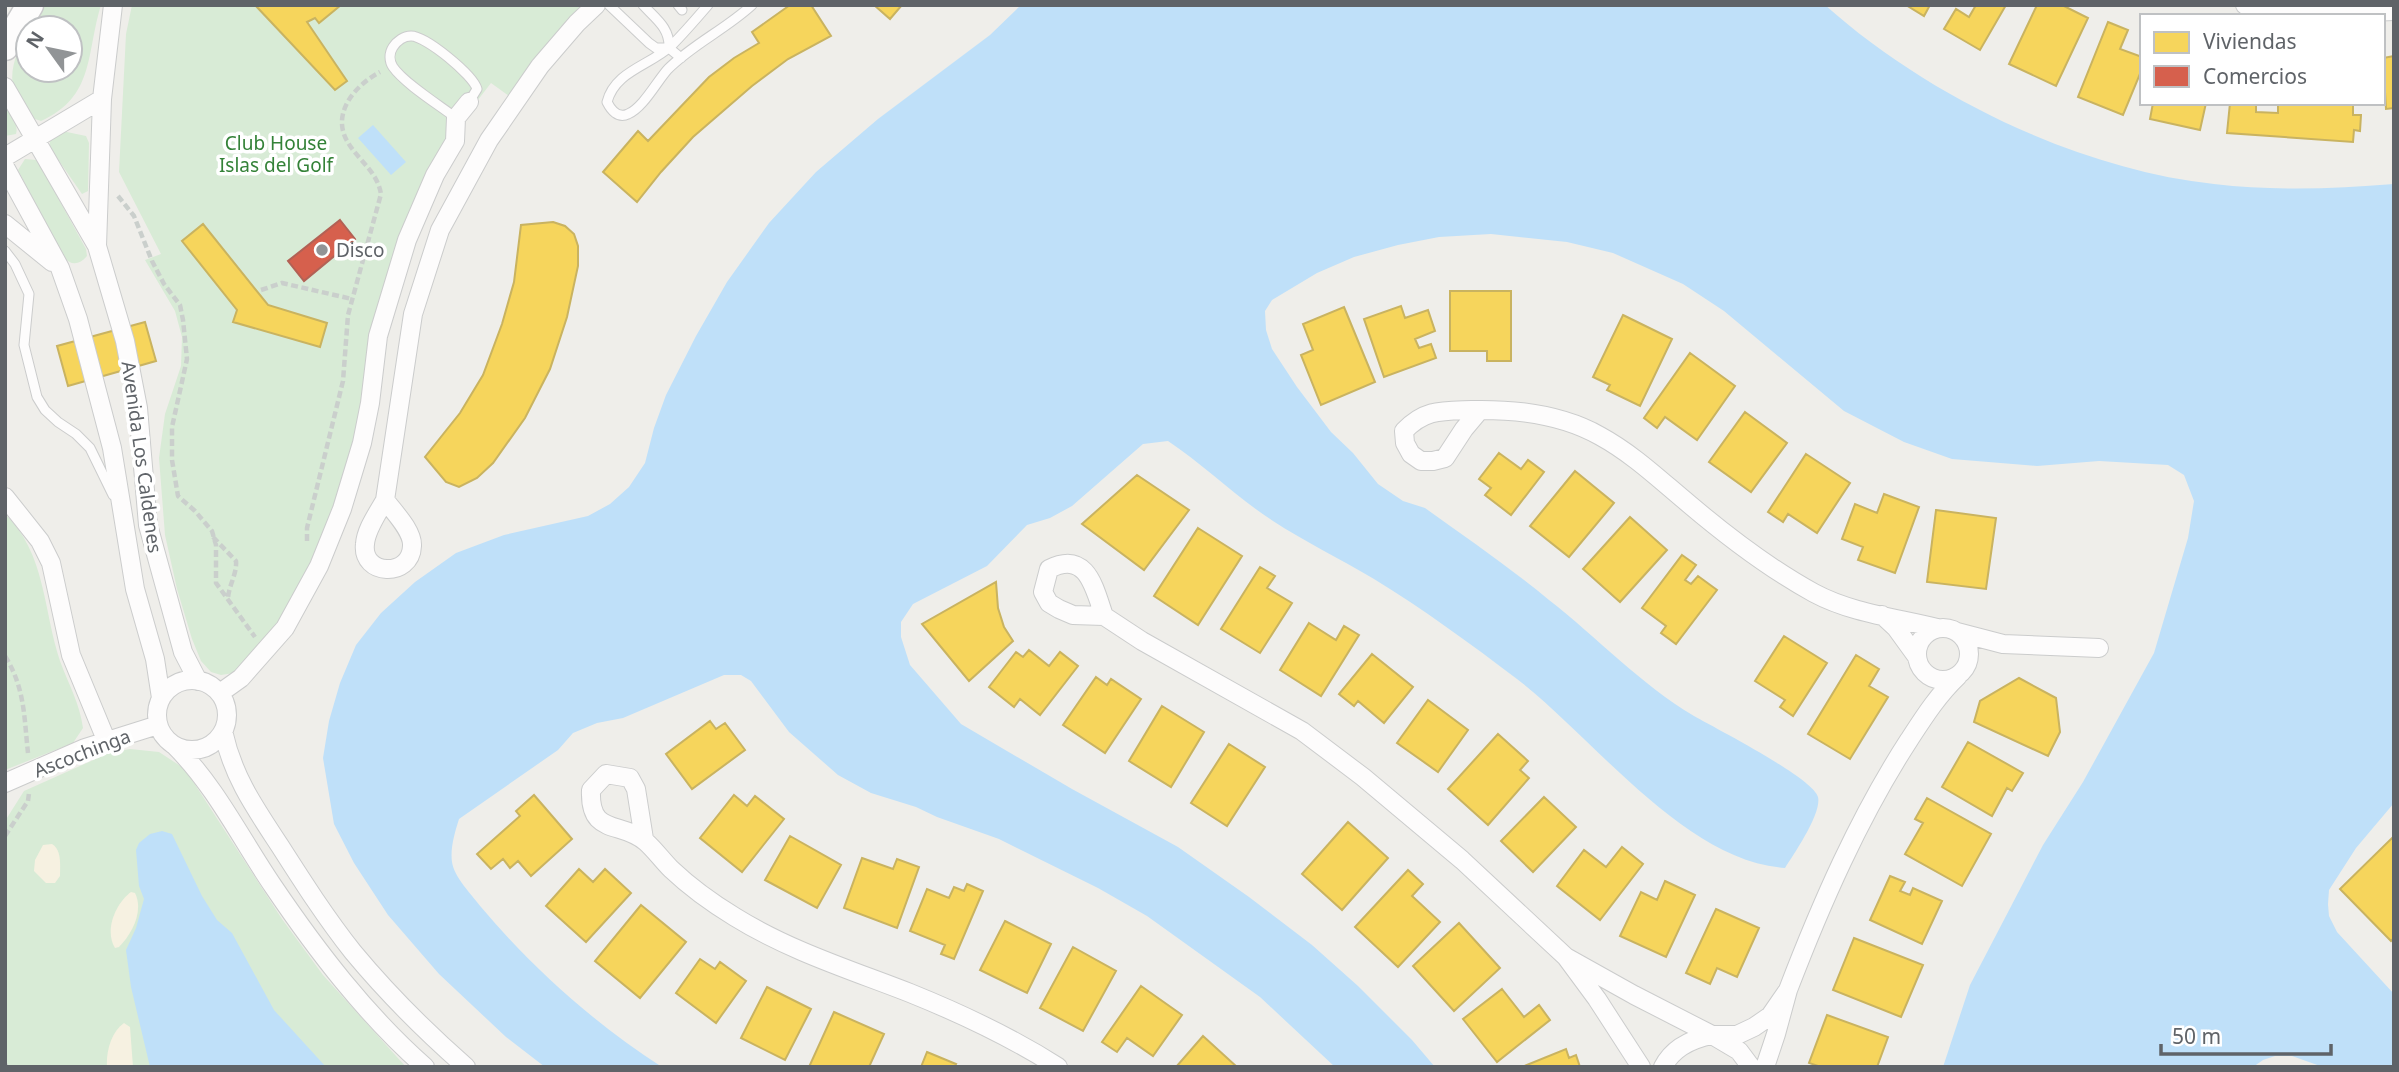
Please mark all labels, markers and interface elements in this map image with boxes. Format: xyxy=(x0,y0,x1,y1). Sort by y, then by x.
north arrow xyxy=(14,14,84,84)
legend xyxy=(2140,14,2385,105)
text: N xyxy=(20,26,50,53)
text: Viviendas xyxy=(2203,27,2297,55)
text: Comercios xyxy=(2203,62,2307,90)
park label: Club House Islas del Golf xyxy=(219,130,335,178)
place label: Disco xyxy=(336,237,385,263)
marker: Disco xyxy=(314,242,330,258)
street label: Avenida Los Caldenes xyxy=(116,359,168,555)
street label: Ascochinga xyxy=(30,723,134,783)
scale bar xyxy=(2161,1012,2331,1056)
text: 50 m xyxy=(2172,1022,2221,1050)

